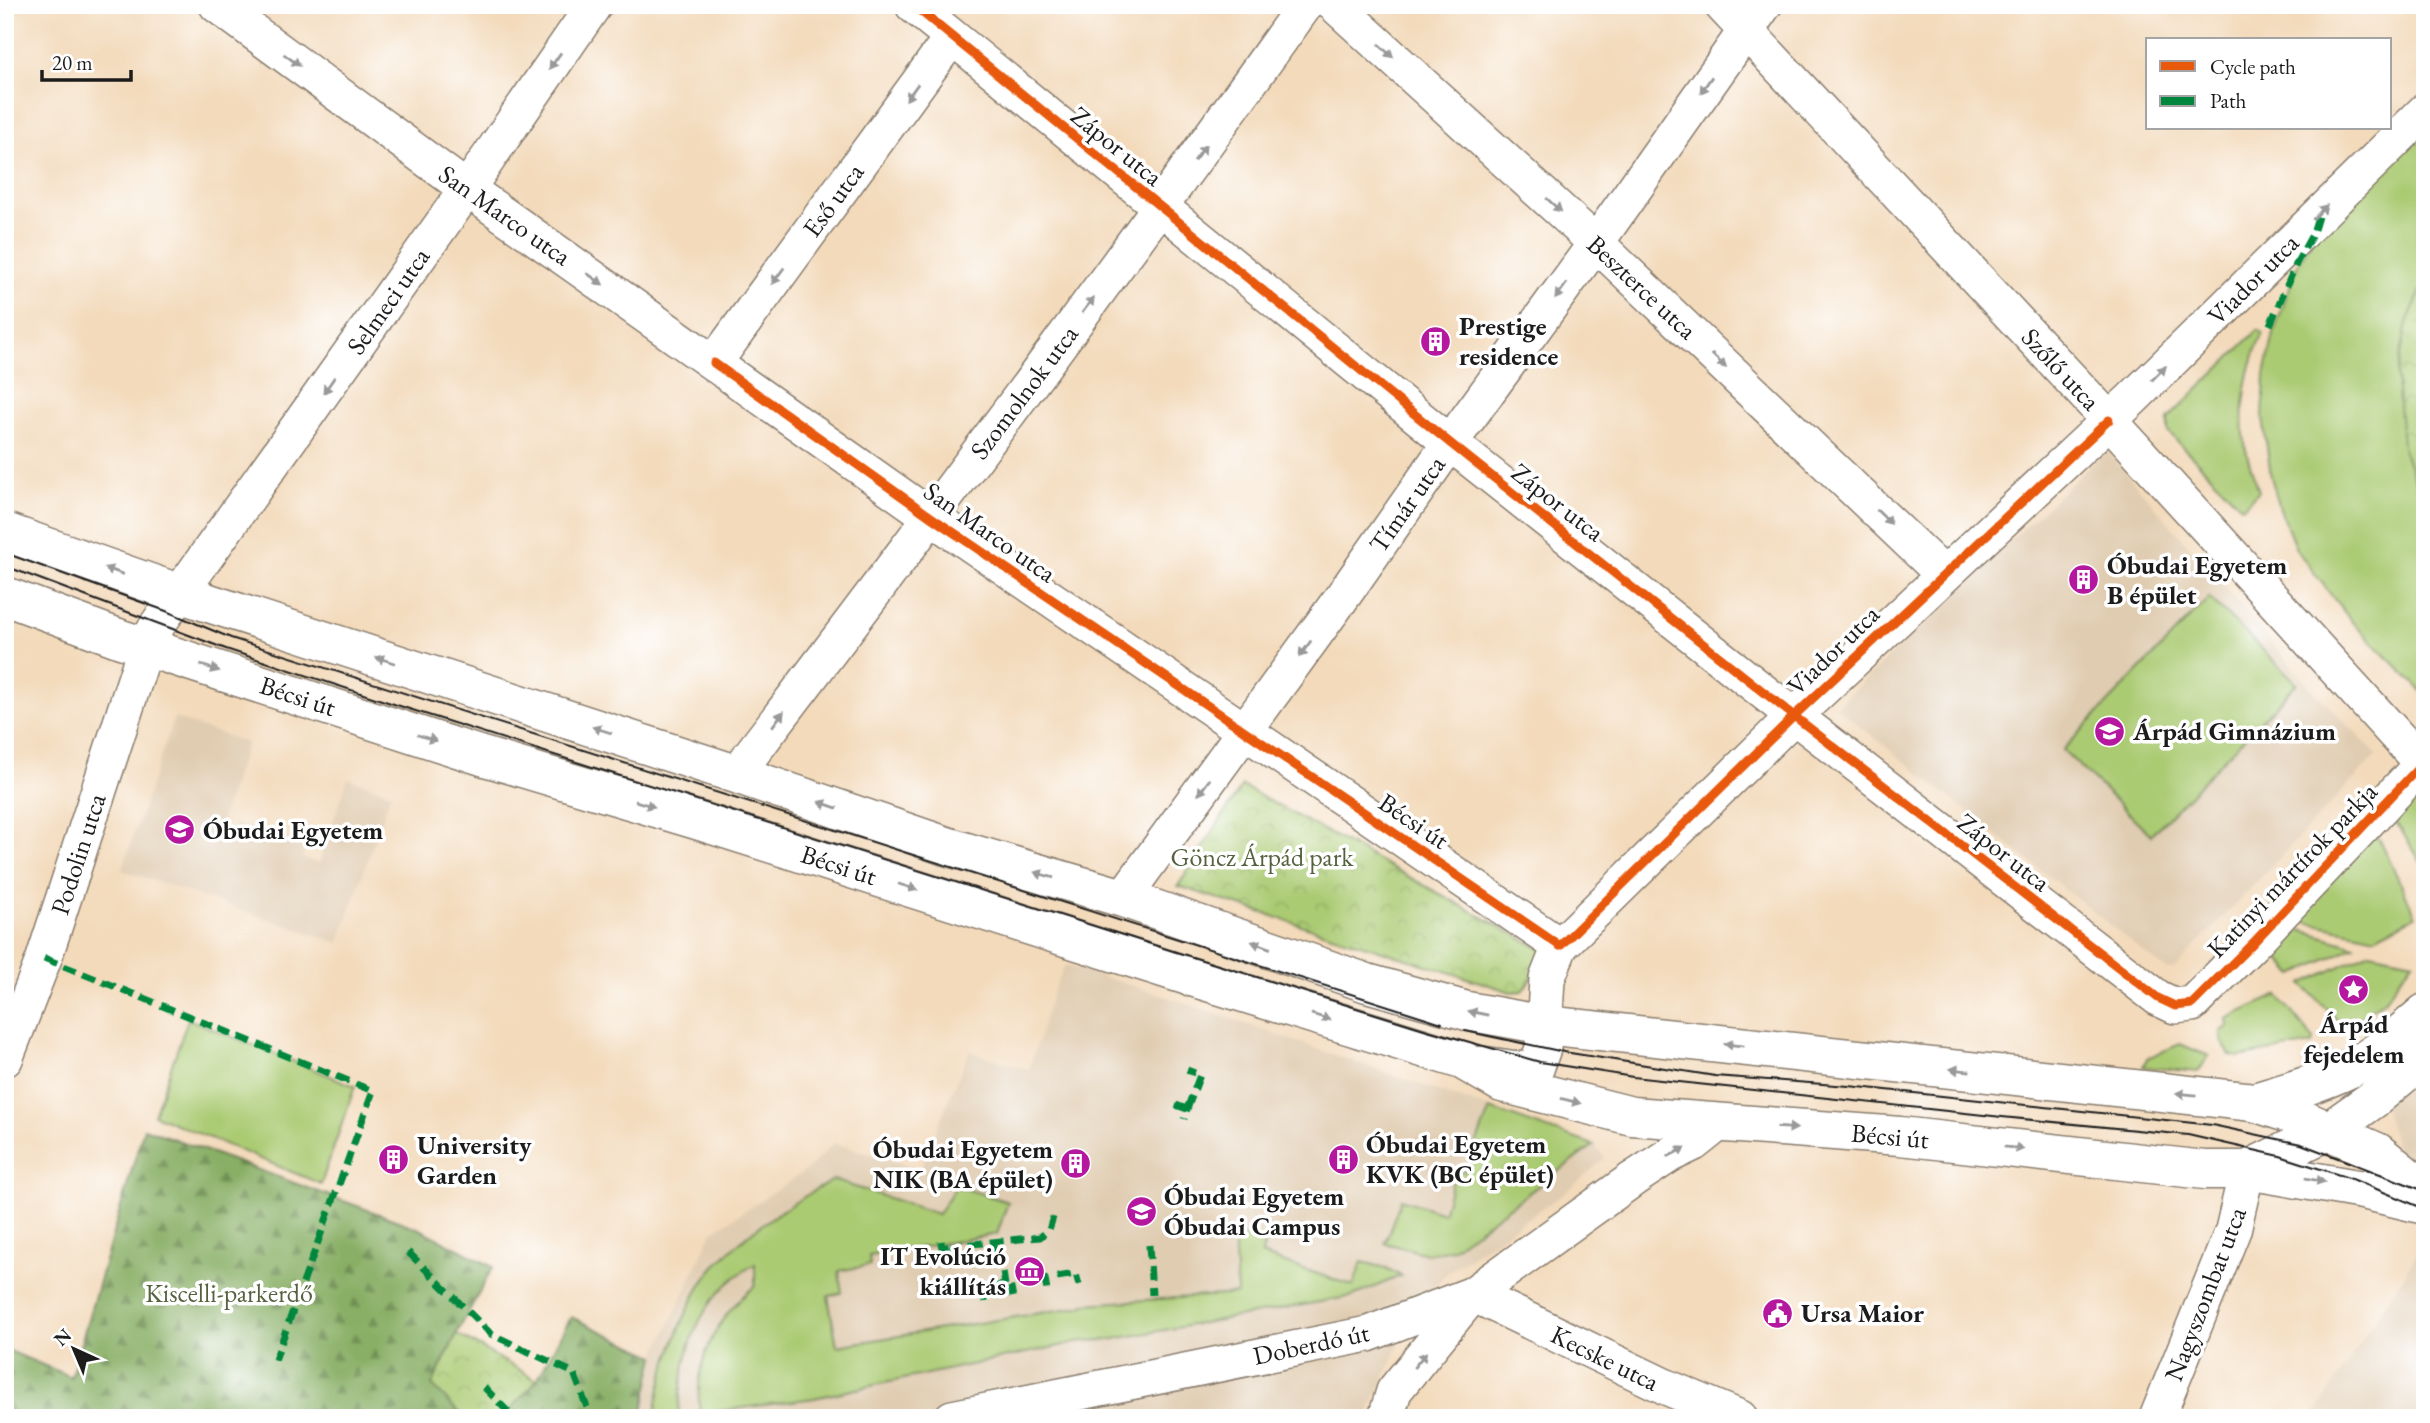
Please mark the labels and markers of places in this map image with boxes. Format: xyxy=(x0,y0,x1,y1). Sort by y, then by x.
place label: Prestige residence xyxy=(1459,309,1558,373)
building icon: Prestige residence xyxy=(1419,324,1453,358)
place label: Óbudai Egyetem B épület xyxy=(2107,548,2287,612)
building icon: Óbudai Egyetem B épület xyxy=(2067,563,2101,597)
school or university icon: Árpád Gimnázium xyxy=(2093,714,2127,748)
place label: Árpád Gimnázium xyxy=(2132,714,2336,748)
school or university icon: Óbudai Egyetem xyxy=(163,813,197,847)
place label: Óbudai Egyetem xyxy=(203,813,383,847)
place icon: Árpád fejedelem xyxy=(2337,972,2371,1006)
place label: Árpád fejedelem xyxy=(2304,1007,2404,1071)
place label: Óbudai Egyetem KVK (BC épület) xyxy=(1366,1127,1554,1191)
place label: University Garden xyxy=(417,1128,532,1192)
place label: Óbudai Egyetem NIK (BA épület) xyxy=(873,1132,1053,1196)
building icon: Óbudai Egyetem KVK (BC épület) xyxy=(1326,1142,1360,1176)
building icon: University Garden xyxy=(377,1143,411,1177)
building icon: Óbudai Egyetem NIK (BA épület) xyxy=(1059,1147,1093,1181)
place label: Óbudai Egyetem Óbudai Campus xyxy=(1164,1179,1344,1243)
school or university icon: Óbudai Egyetem Óbudai Campus xyxy=(1124,1194,1158,1228)
place label: IT Evolúció kiállítás xyxy=(880,1239,1006,1303)
museum icon: IT Evolúció kiállítás xyxy=(1012,1254,1046,1288)
public building icon: Ursa Maior xyxy=(1761,1296,1795,1330)
place label: Ursa Maior xyxy=(1801,1296,1924,1330)

